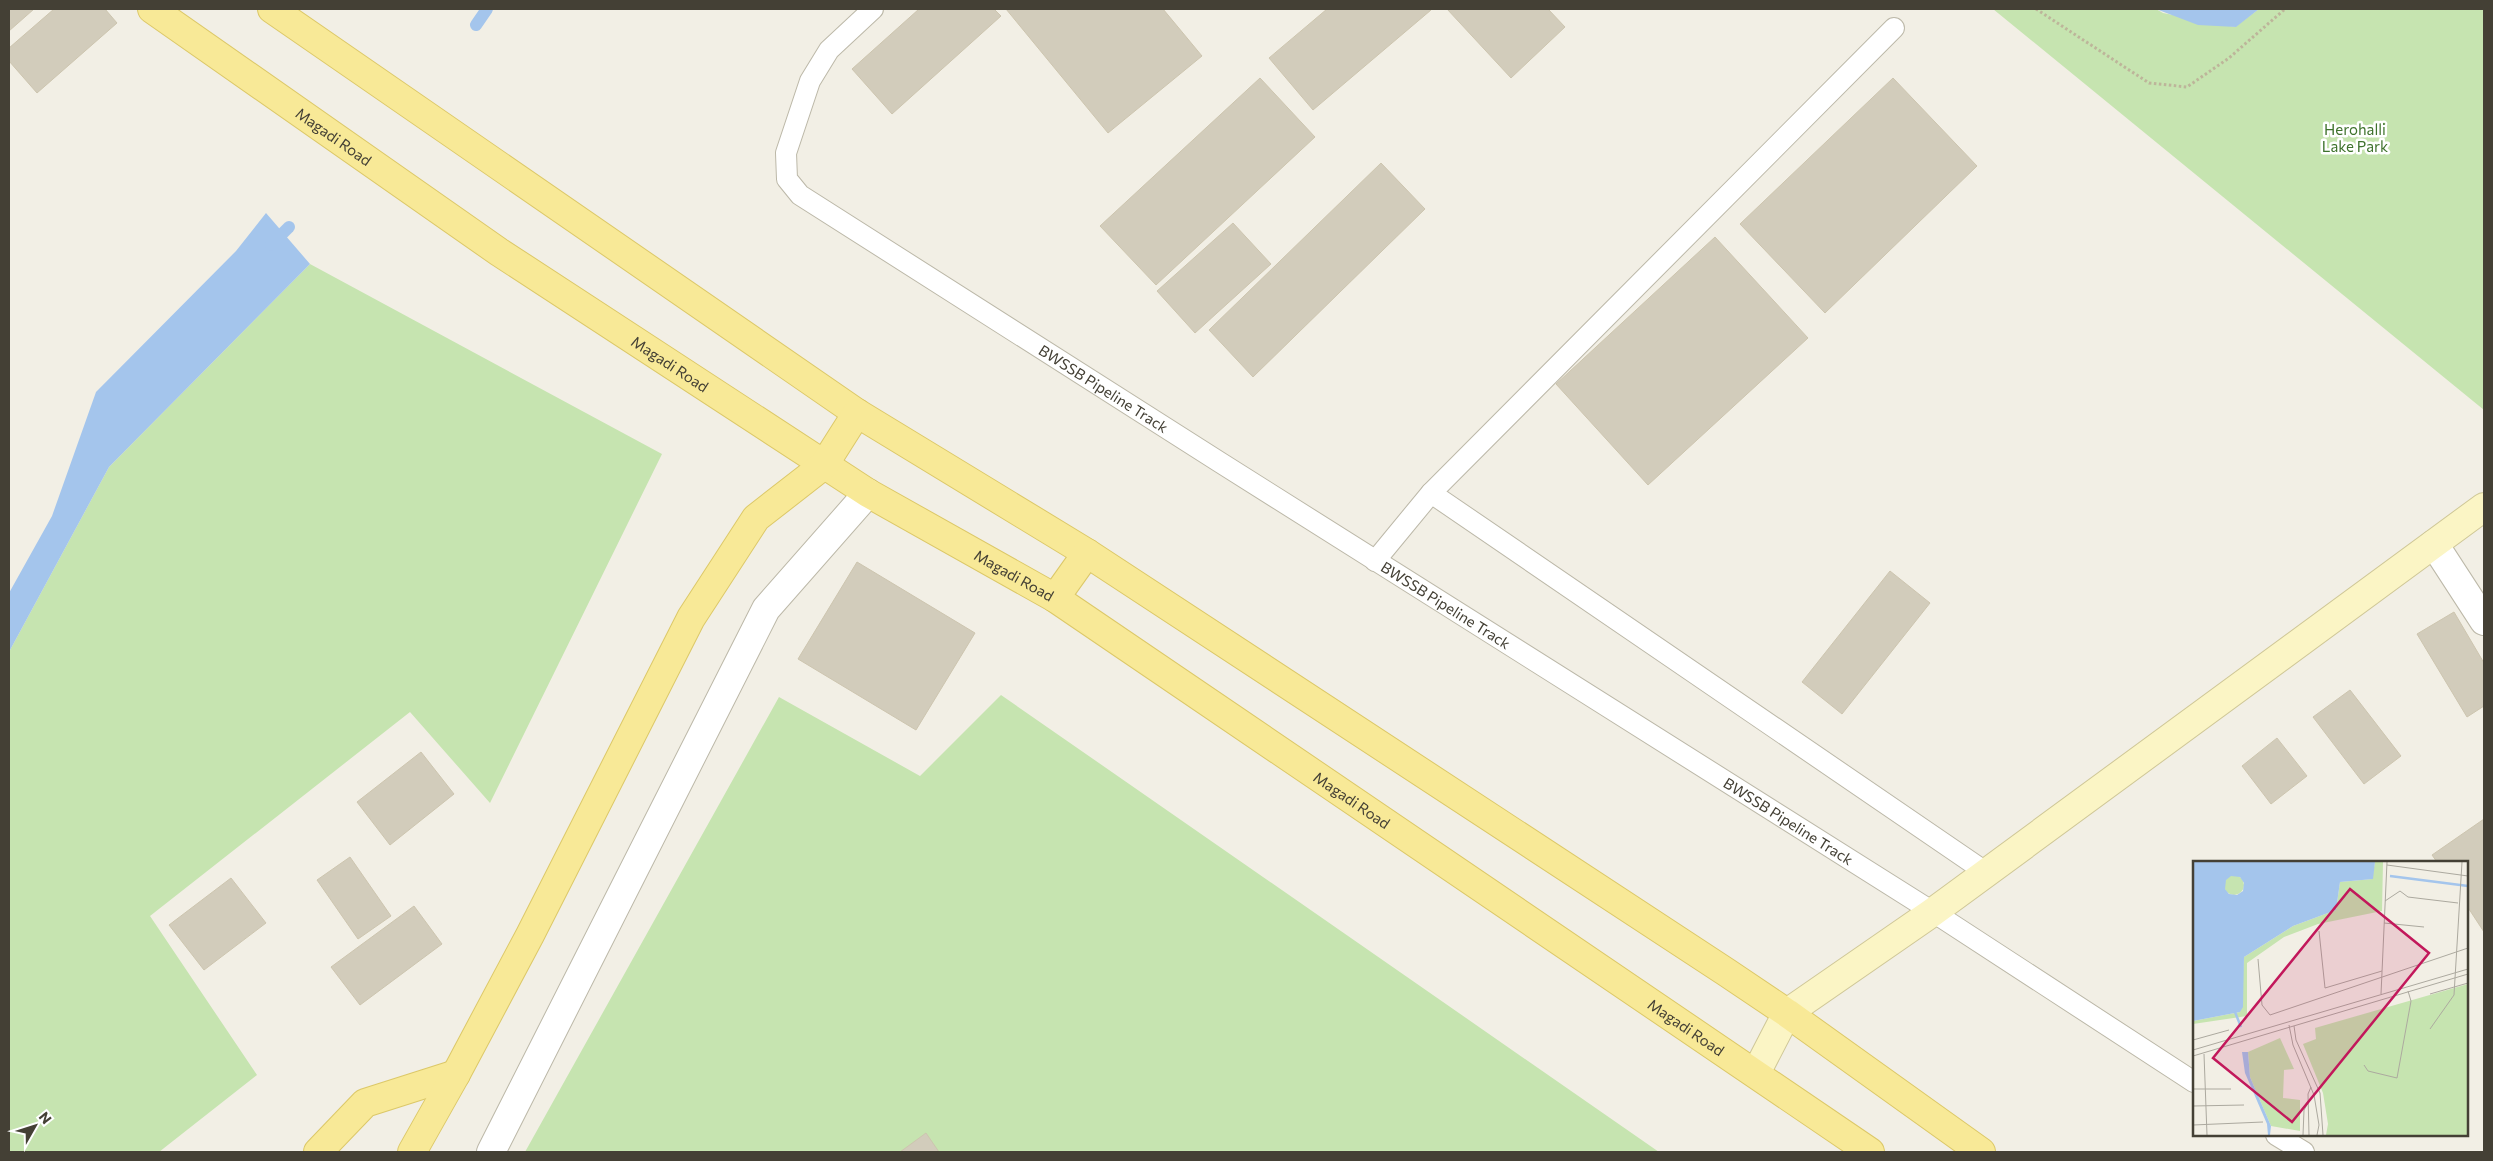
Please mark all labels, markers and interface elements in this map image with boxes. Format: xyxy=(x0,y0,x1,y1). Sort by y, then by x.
street label: Magadi Road xyxy=(292,104,375,169)
park label: Herohalli Lake Park xyxy=(2322,120,2388,155)
street label: Magadi Road xyxy=(628,332,712,395)
street label: BWSSB Pipeline Track xyxy=(1036,341,1172,436)
street label: Magadi Road xyxy=(971,546,1057,605)
street label: BWSSB Pipeline Track xyxy=(1378,557,1514,652)
street label: Magadi Road xyxy=(1310,768,1394,832)
street label: BWSSB Pipeline Track xyxy=(1720,773,1857,868)
inset map xyxy=(2193,861,2468,1136)
street label: Magadi Road xyxy=(1645,995,1728,1059)
north arrow xyxy=(10,1101,60,1151)
text: N xyxy=(36,1108,55,1127)

